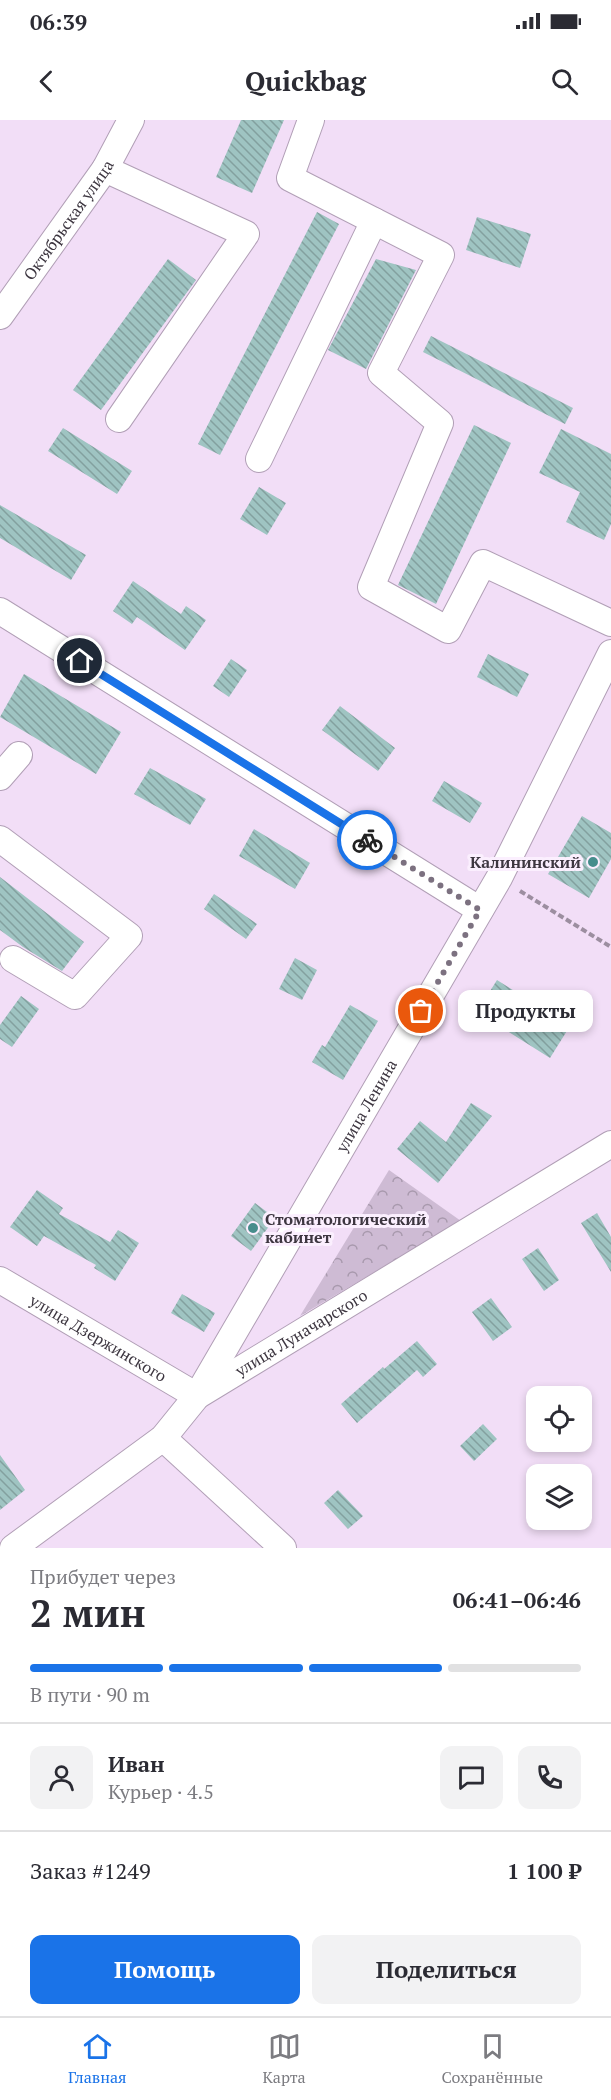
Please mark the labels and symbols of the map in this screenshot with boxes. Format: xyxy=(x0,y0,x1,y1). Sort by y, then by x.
street label: Октябрьская улица xyxy=(18,156,119,285)
pin xyxy=(54,635,105,686)
courier xyxy=(337,810,397,870)
place label: Калининский xyxy=(470,851,581,873)
marker: Калининский xyxy=(586,855,600,869)
pin xyxy=(395,985,446,1036)
callout: Продукты xyxy=(457,990,592,1032)
street label: улица Ленина xyxy=(330,1055,402,1157)
place label: Стоматологический кабинет xyxy=(265,1208,427,1248)
marker: Стоматологический кабинет xyxy=(246,1221,260,1235)
street label: улица Луначарского xyxy=(230,1284,372,1382)
street label: улица Дзержинского xyxy=(25,1288,171,1387)

